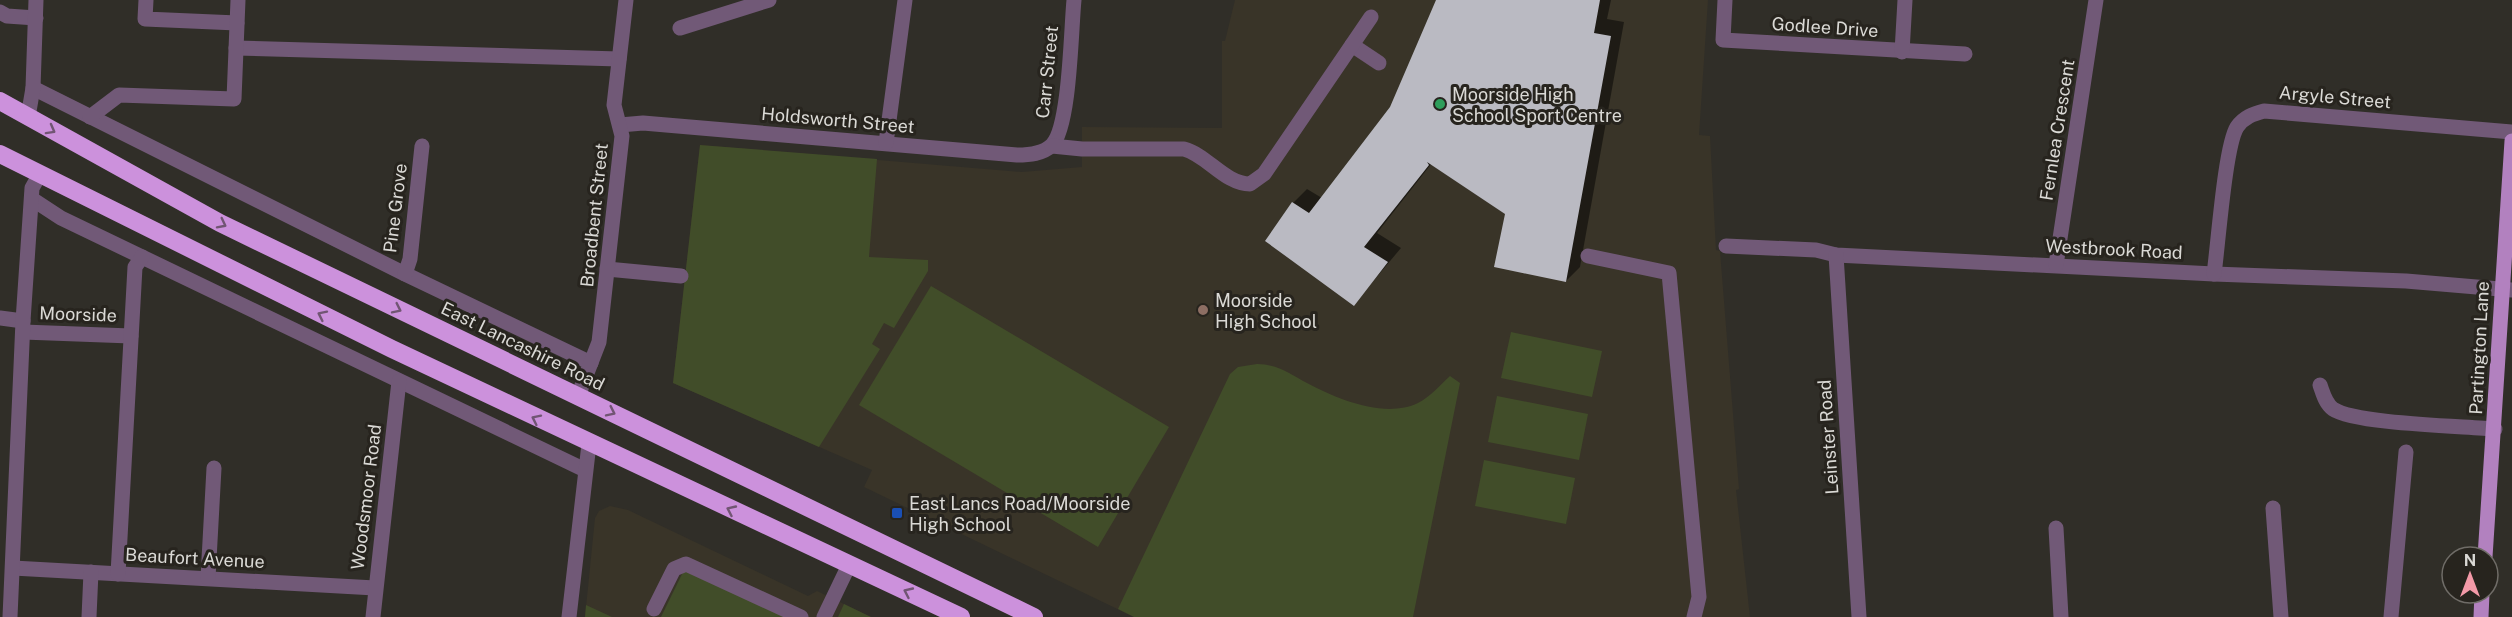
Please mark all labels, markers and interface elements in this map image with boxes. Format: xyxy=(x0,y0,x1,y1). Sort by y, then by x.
street label: Godlee Drive xyxy=(1771,13,1879,41)
street label: Carr Street xyxy=(1032,25,1062,119)
street label: Fernlea Crescent xyxy=(2035,58,2079,202)
street label: Argyle Street xyxy=(2278,82,2392,112)
place label: Moorside High School Sport Centre xyxy=(1452,84,1622,126)
marker: Moorside High School Sport Centre xyxy=(1433,97,1447,111)
street label: Holdsworth Street xyxy=(760,103,916,137)
one-way arrow xyxy=(45,123,55,135)
street label: Broadbent Street xyxy=(576,142,612,288)
street label: Pine Grove xyxy=(379,162,411,254)
one-way arrow xyxy=(216,216,227,228)
street label: Westbrook Road xyxy=(2045,235,2183,263)
street label: Partington Lane xyxy=(2465,281,2493,415)
place label: Moorside High School xyxy=(1215,290,1317,332)
street label: East Lancashire Road xyxy=(438,297,608,395)
street label: Moorside xyxy=(39,302,117,326)
one-way arrow xyxy=(391,302,402,314)
marker: Moorside High School xyxy=(1196,303,1210,317)
one-way arrow xyxy=(318,311,329,323)
street label: Leinster Road xyxy=(1814,379,1842,495)
one-way arrow xyxy=(604,405,615,416)
one-way arrow xyxy=(531,414,542,426)
street label: Woodsmoor Road xyxy=(347,423,385,571)
place label: East Lancs Road/Moorside High School xyxy=(909,493,1130,535)
one-way arrow xyxy=(727,506,738,518)
marker: East Lancs Road/Moorside High School xyxy=(890,506,904,520)
street label: Beaufort Avenue xyxy=(125,544,265,572)
north arrow xyxy=(2440,545,2500,605)
text: N xyxy=(2464,551,2476,570)
one-way arrow xyxy=(904,588,915,600)

